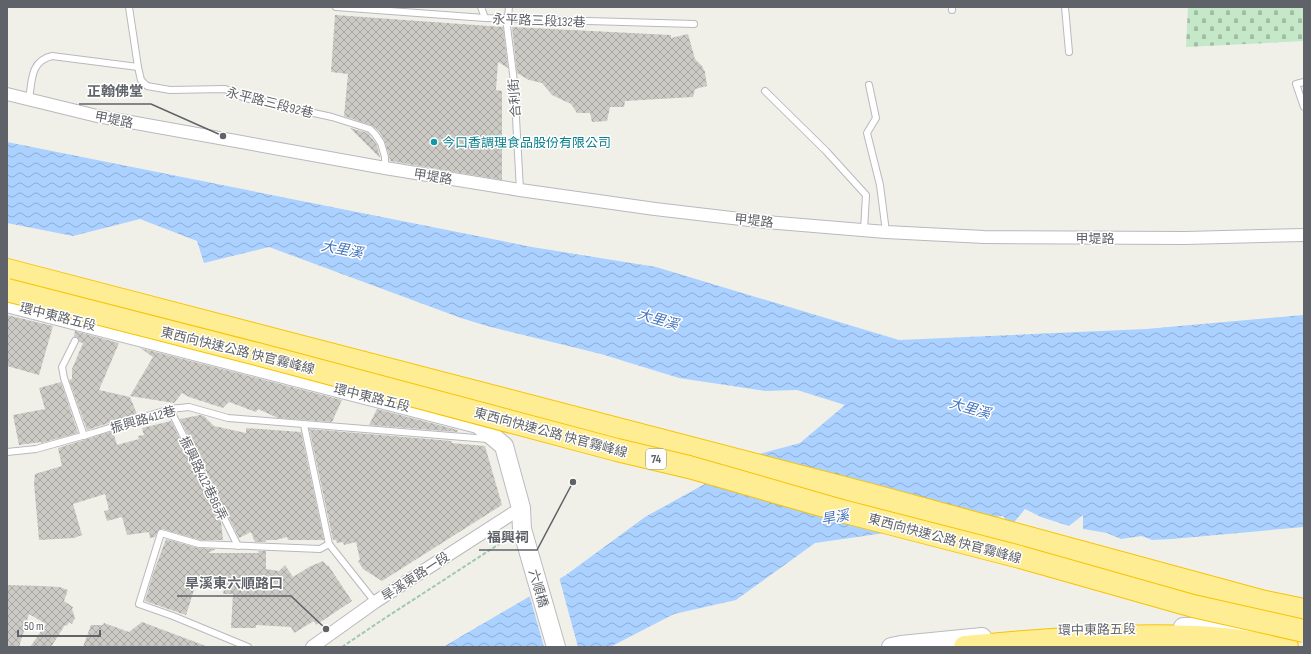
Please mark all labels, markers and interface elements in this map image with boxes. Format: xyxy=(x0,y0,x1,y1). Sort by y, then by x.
street label: 永平路三段132巷 xyxy=(492,11,586,31)
callout: 正翰佛堂 xyxy=(79,78,151,104)
street label: 合利街 xyxy=(506,78,524,118)
text: 正翰佛堂 xyxy=(87,83,143,100)
street label: 永平路三段92巷 xyxy=(225,84,315,122)
street label: 甲堤路 xyxy=(93,108,134,132)
place label: 今口香調理食品股份有限公司 xyxy=(442,135,611,151)
marker: 今口香調理食品股份有限公司 xyxy=(429,137,439,147)
street label: 甲堤路 xyxy=(412,166,453,188)
street label: 甲堤路 xyxy=(734,211,774,231)
street label: 甲堤路 xyxy=(1075,231,1115,247)
water label: 大里溪 xyxy=(320,237,366,262)
street label: 環中東路五段 xyxy=(18,300,98,334)
water label: 大里溪 xyxy=(635,306,682,334)
street label: 東西向快速公路 快官霧峰線 xyxy=(159,324,316,378)
street label: 環中東路五段 xyxy=(332,381,412,415)
water label: 大里溪 xyxy=(947,395,994,423)
street label: 振興路412巷 xyxy=(109,403,178,437)
street label: 東西向快速公路 快官霧峰線 xyxy=(472,405,629,461)
street label: 振興路412巷86弄 xyxy=(176,434,230,523)
road number: 74 xyxy=(646,449,666,469)
water label: 旱溪 xyxy=(820,506,852,528)
street label: 東西向快速公路 快官霧峰線 xyxy=(866,511,1023,567)
callout: 福興祠 xyxy=(479,524,537,550)
text: 福興祠 xyxy=(487,529,529,546)
street label: 旱溪東路一段 xyxy=(378,549,453,605)
street label: 六順橋 xyxy=(525,567,551,609)
callout: 旱溪東六順路口 xyxy=(177,570,291,596)
text: 旱溪東六順路口 xyxy=(185,575,283,592)
scale bar xyxy=(18,612,100,638)
text: 50 m xyxy=(24,619,44,634)
street label: 環中東路五段 xyxy=(1058,621,1136,639)

